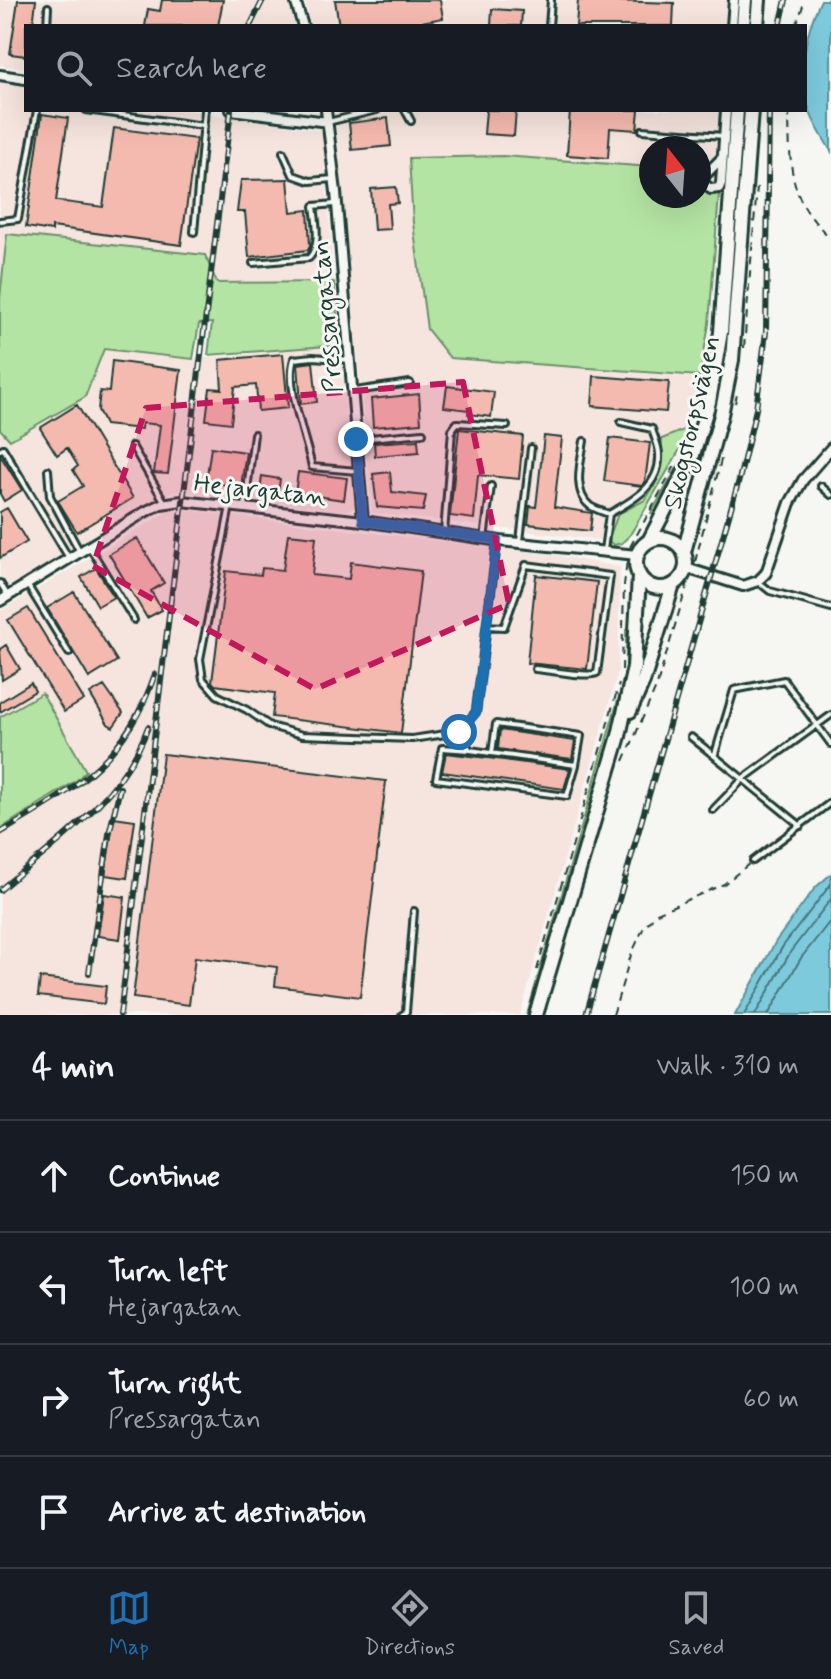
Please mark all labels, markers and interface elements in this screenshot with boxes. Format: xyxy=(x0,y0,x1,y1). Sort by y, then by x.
search box xyxy=(24,24,807,112)
icon: search xyxy=(52,46,96,90)
text: Search here xyxy=(116,49,267,88)
north arrow xyxy=(639,136,711,208)
street label: Pressargatan xyxy=(304,239,354,394)
street label: Skogstorpsvägen xyxy=(656,332,731,513)
route end xyxy=(338,421,374,457)
street label: Hejargatan xyxy=(192,467,328,515)
route start xyxy=(441,714,477,750)
text: 4 min xyxy=(32,1045,115,1090)
text: Walk · 310 m xyxy=(657,1050,799,1084)
icon: ahead xyxy=(32,1154,76,1198)
text: Continue xyxy=(108,1157,220,1196)
text: 150 m xyxy=(730,1159,799,1193)
text: Turn left xyxy=(108,1252,228,1291)
icon: left xyxy=(32,1266,76,1310)
text: 100 m xyxy=(729,1271,799,1305)
text: Hejargatan xyxy=(108,1291,241,1325)
text: Turn right xyxy=(108,1364,241,1403)
icon: right xyxy=(32,1378,76,1422)
text: 60 m xyxy=(743,1383,799,1417)
text: Pressargatan xyxy=(108,1403,261,1437)
icon: arrive xyxy=(32,1490,76,1534)
text: Arrive at destination xyxy=(108,1493,366,1532)
tab: Map xyxy=(107,1586,151,1662)
tab: Directions xyxy=(364,1586,455,1662)
tab: Saved xyxy=(669,1586,724,1662)

